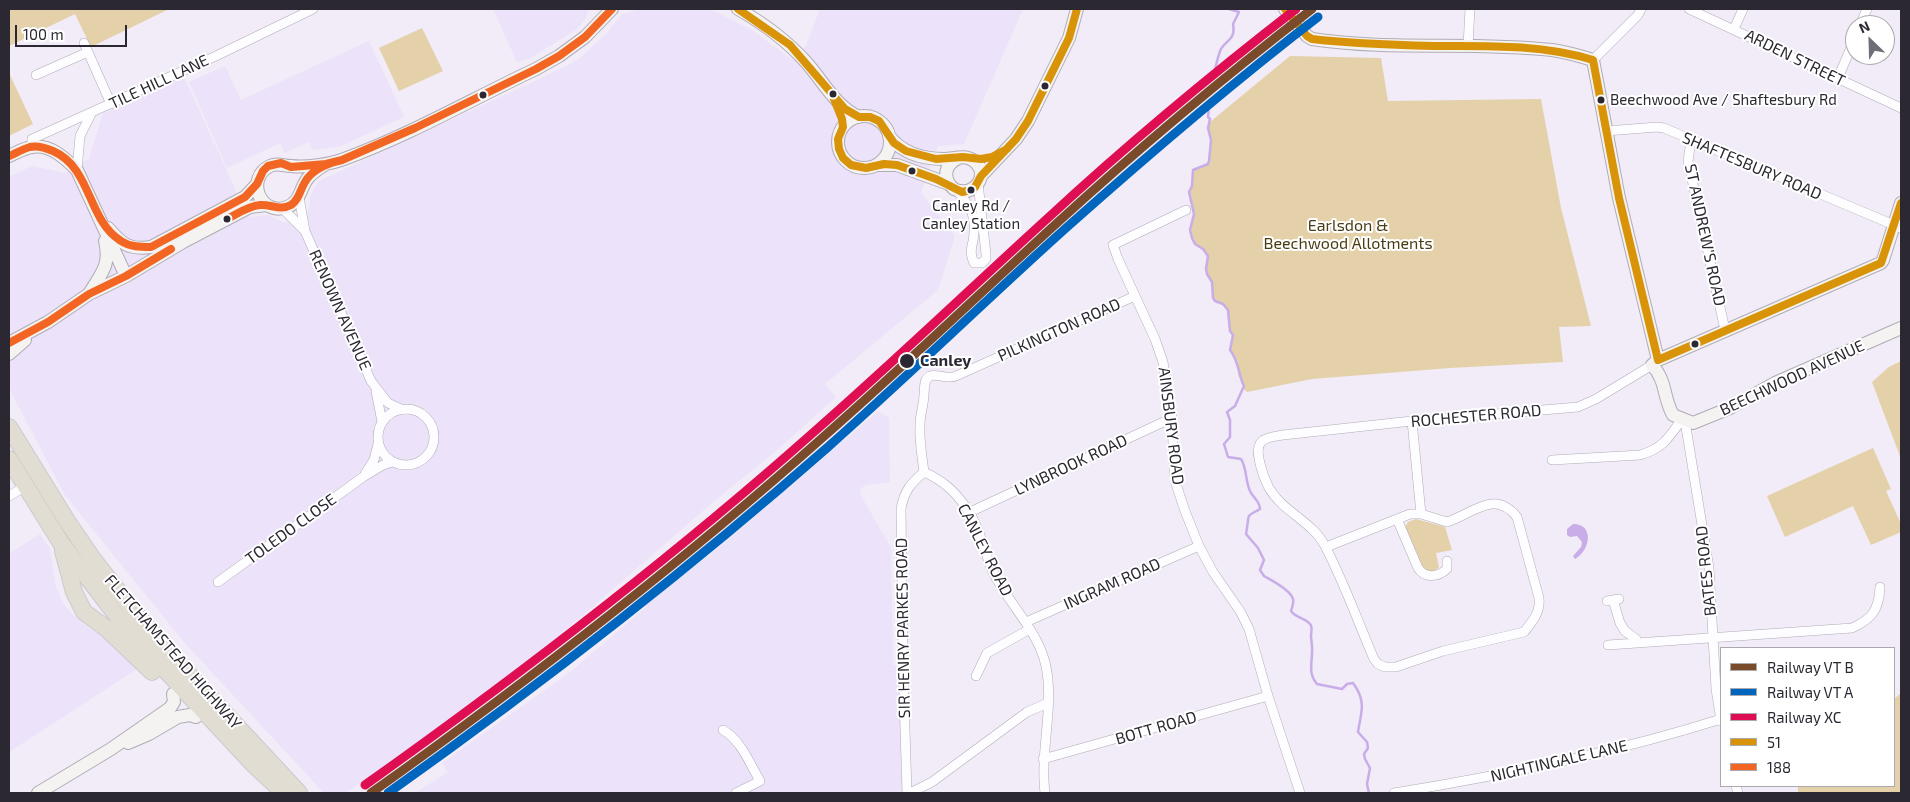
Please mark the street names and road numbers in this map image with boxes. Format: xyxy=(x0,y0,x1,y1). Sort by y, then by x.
street label: ARDEN STREET xyxy=(1742,25,1848,91)
street label: TILE HILL LANE xyxy=(106,51,212,113)
street label: SHAFTESBURY ROAD xyxy=(1679,128,1825,204)
street label: ST ANDREW'S ROAD xyxy=(1681,162,1729,308)
street label: RENOWN AVENUE xyxy=(305,247,375,373)
street label: PILKINGTON ROAD xyxy=(995,294,1123,366)
street label: BEECHWOOD AVENUE xyxy=(1717,336,1867,420)
street label: AINSBURY ROAD xyxy=(1154,366,1188,486)
street label: ROCHESTER ROAD xyxy=(1410,401,1542,431)
street label: LYNBROOK ROAD xyxy=(1011,430,1131,500)
street label: TOLEDO CLOSE xyxy=(242,490,340,568)
street label: CANLEY ROAD xyxy=(953,501,1017,599)
street label: BATES ROAD xyxy=(1692,525,1720,617)
street label: SIR HENRY PARKES ROAD xyxy=(892,538,914,718)
street label: INGRAM ROAD xyxy=(1061,554,1163,614)
street label: FLETCHAMSTEAD HIGHWAY xyxy=(101,571,245,733)
street label: BOTT ROAD xyxy=(1113,707,1199,749)
street label: NIGHTINGALE LANE xyxy=(1489,736,1629,786)

